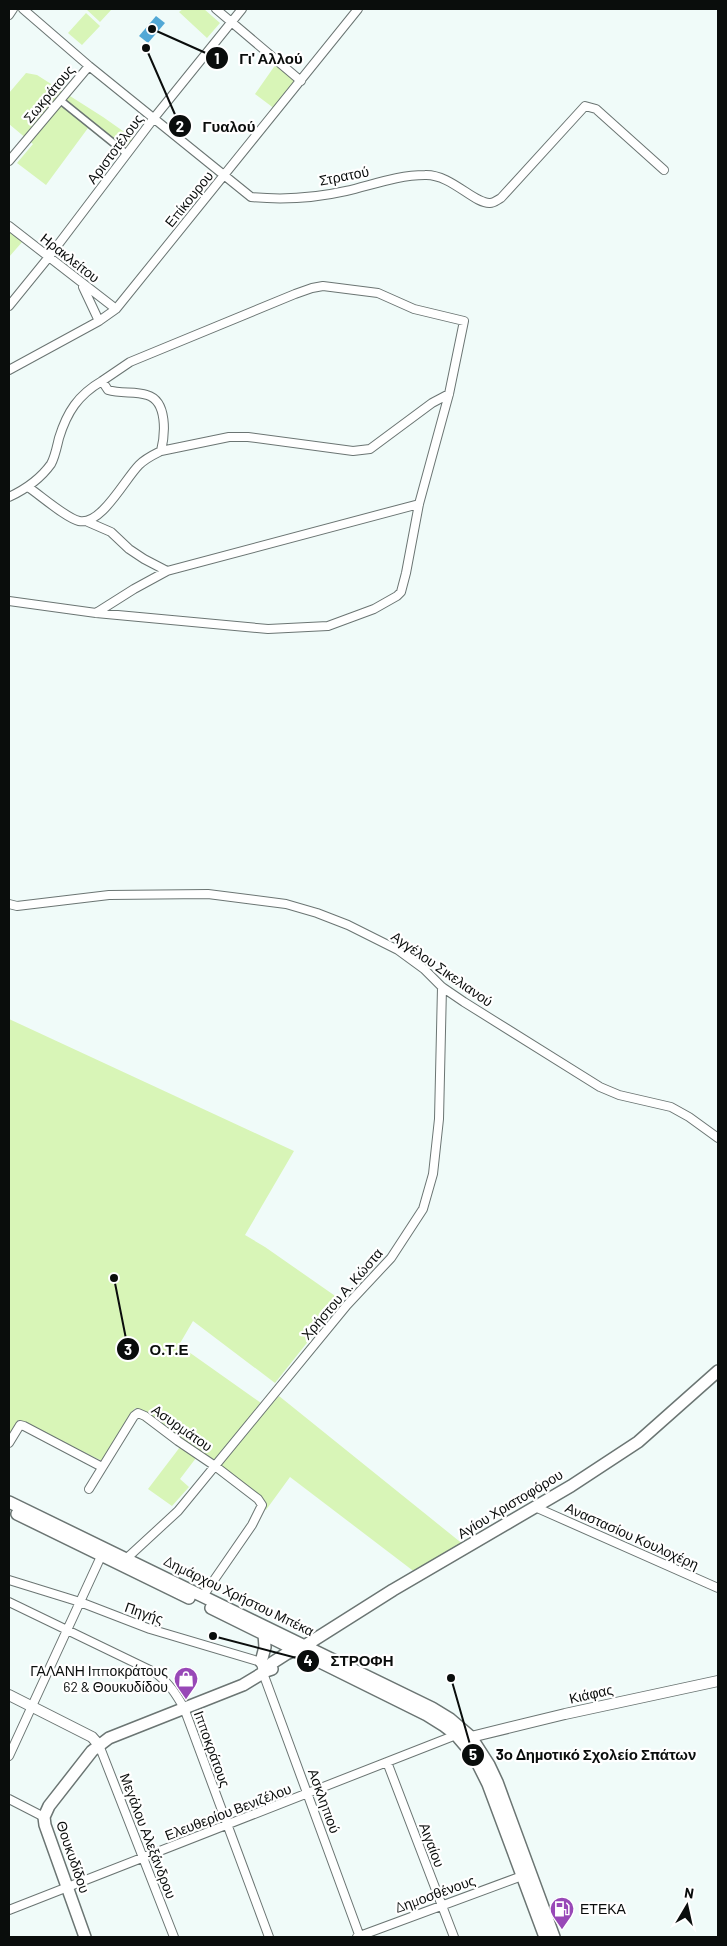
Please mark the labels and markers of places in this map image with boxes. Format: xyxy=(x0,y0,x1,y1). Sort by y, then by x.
callout: Γι' Αλλού xyxy=(205,43,313,73)
callout: Γυαλού xyxy=(168,111,266,141)
callout: Ο.Τ.Ε xyxy=(115,1334,199,1364)
callout: ΣΤΡΟΦΗ xyxy=(296,1646,404,1676)
place label: ΓΑΛΑΝΗ Ιπποκράτους 62 & Θουκυδίδου xyxy=(30,1662,168,1695)
shop icon: ΓΑΛΑΝΗ Ιπποκράτους 62 & Θουκυδίδου xyxy=(173,1666,199,1700)
callout: 3ο Δημοτικό Σχολείο Σπάτων xyxy=(461,1740,706,1770)
fuel station icon: ΕΤΕΚΑ xyxy=(549,1896,575,1930)
place label: ΕΤΕΚΑ xyxy=(580,1900,627,1917)

